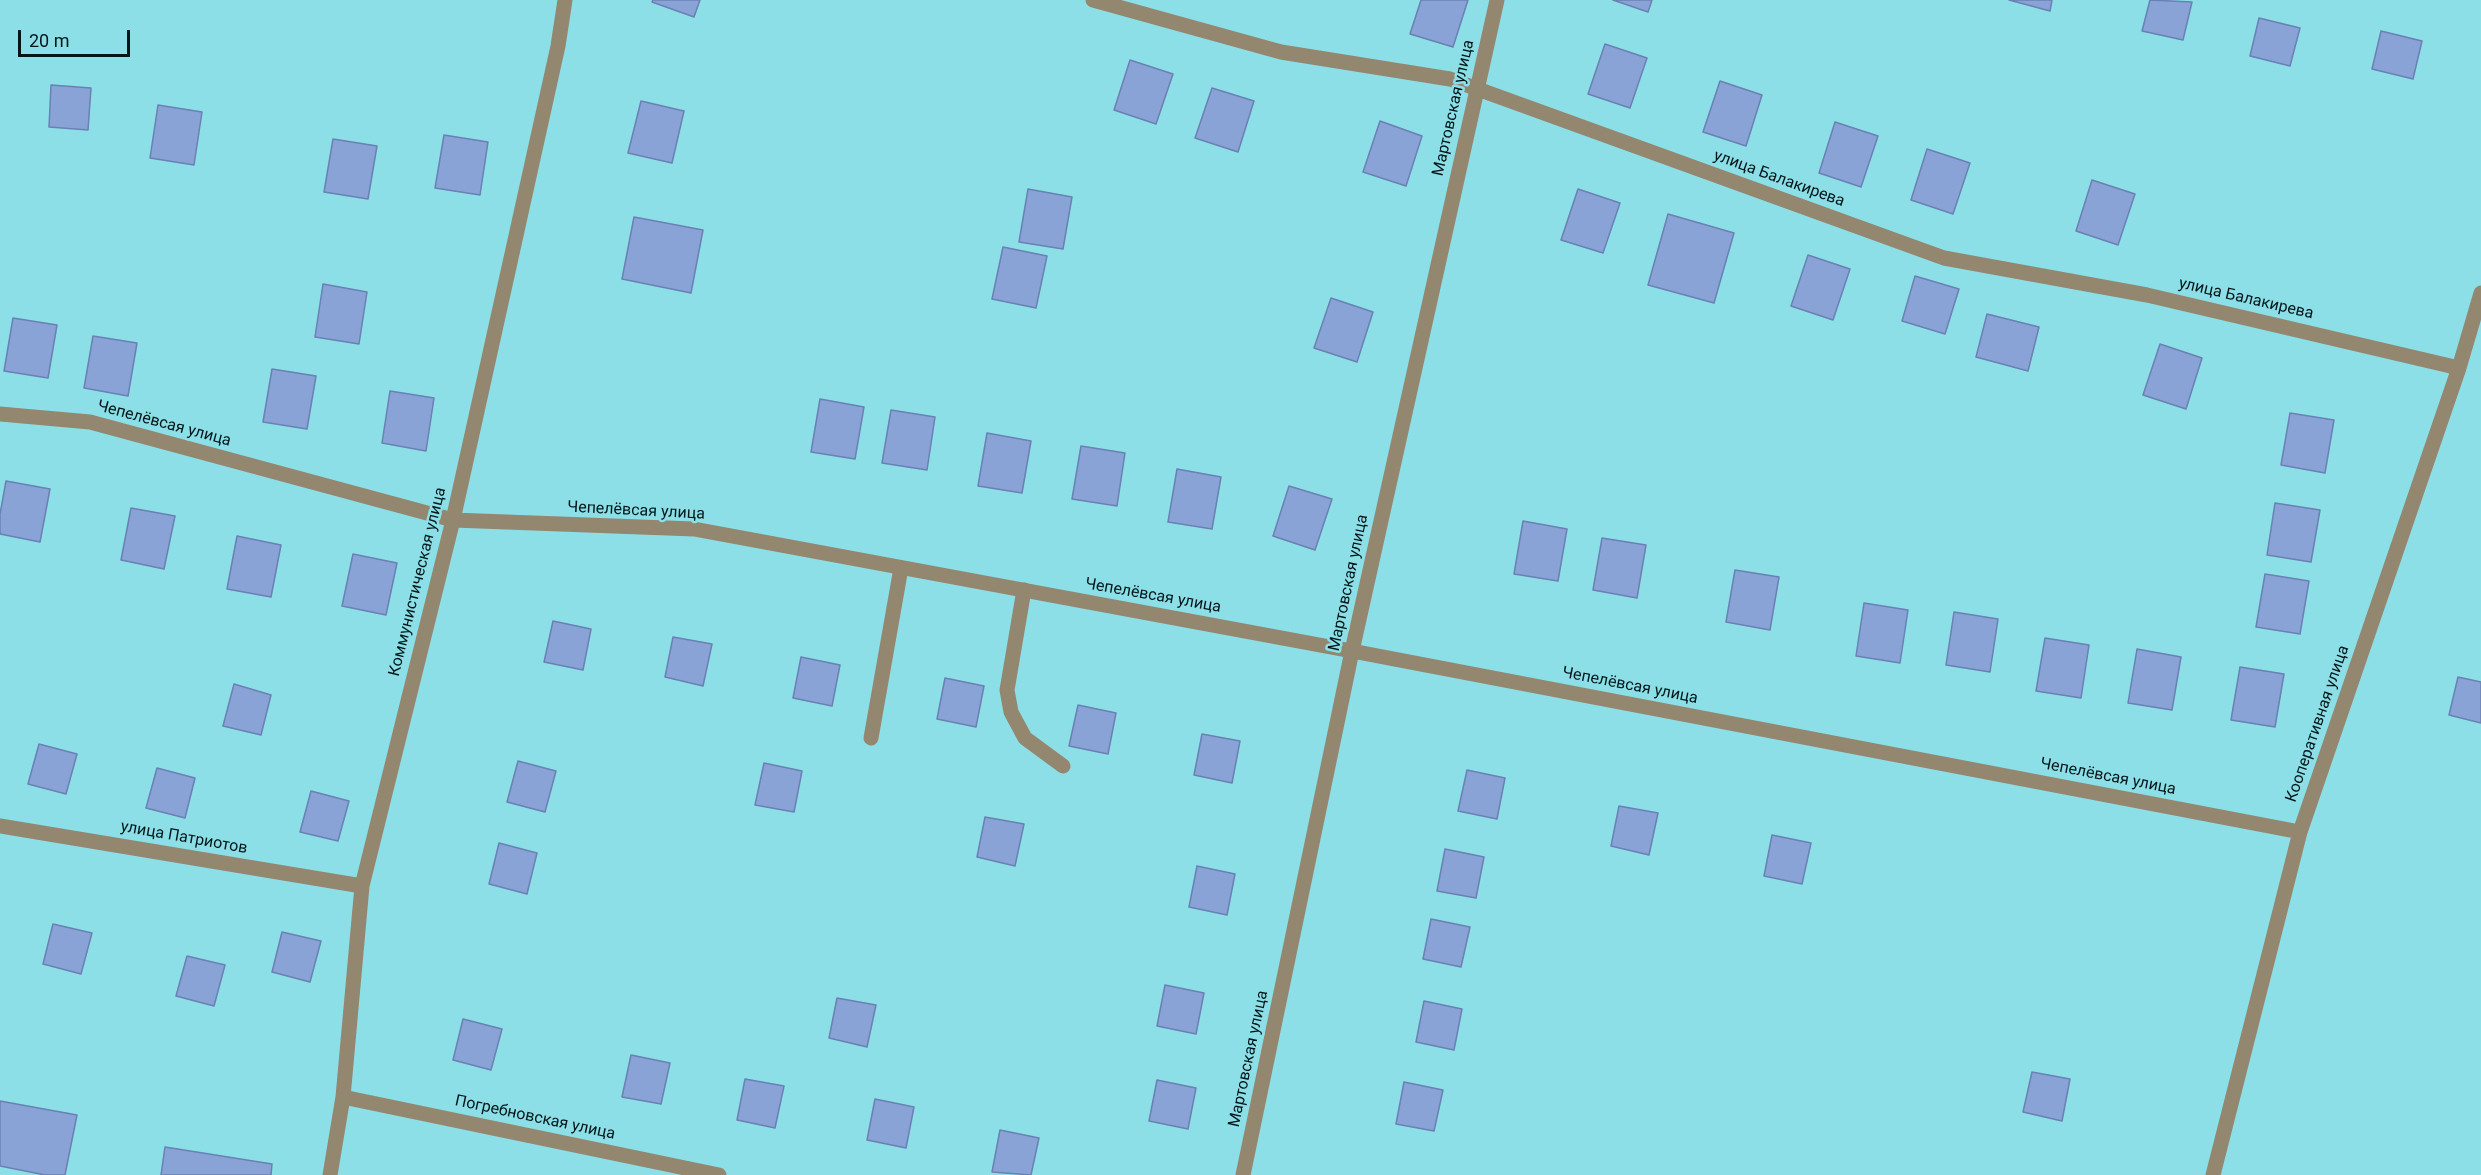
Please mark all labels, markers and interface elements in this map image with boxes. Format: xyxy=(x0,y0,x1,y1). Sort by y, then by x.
scale bar xyxy=(21,18,134,56)
text: 20 m xyxy=(29,30,69,51)
street label: Мартовская улица xyxy=(1429,38,1479,178)
street label: улица Балакирева xyxy=(1711,146,1847,212)
street label: улица Балакирева xyxy=(2177,274,2315,324)
street label: Чепелёвсая улица xyxy=(95,397,233,451)
street label: Коммунистическая улица xyxy=(385,486,451,678)
street label: Чепелёвсая улица xyxy=(567,498,705,524)
street label: Мартовская улица xyxy=(1325,513,1373,653)
street label: Чепелёвсая улица xyxy=(1083,575,1223,617)
street label: Кооперативная улица xyxy=(2282,643,2354,805)
street label: Чепелёвсая улица xyxy=(1561,663,1699,709)
street label: Чепелёвсая улица xyxy=(2039,754,2177,800)
street label: улица Патриотов xyxy=(119,817,249,859)
street label: Мартовская улица xyxy=(1225,989,1273,1129)
street label: Погребновская улица xyxy=(453,1092,617,1144)

